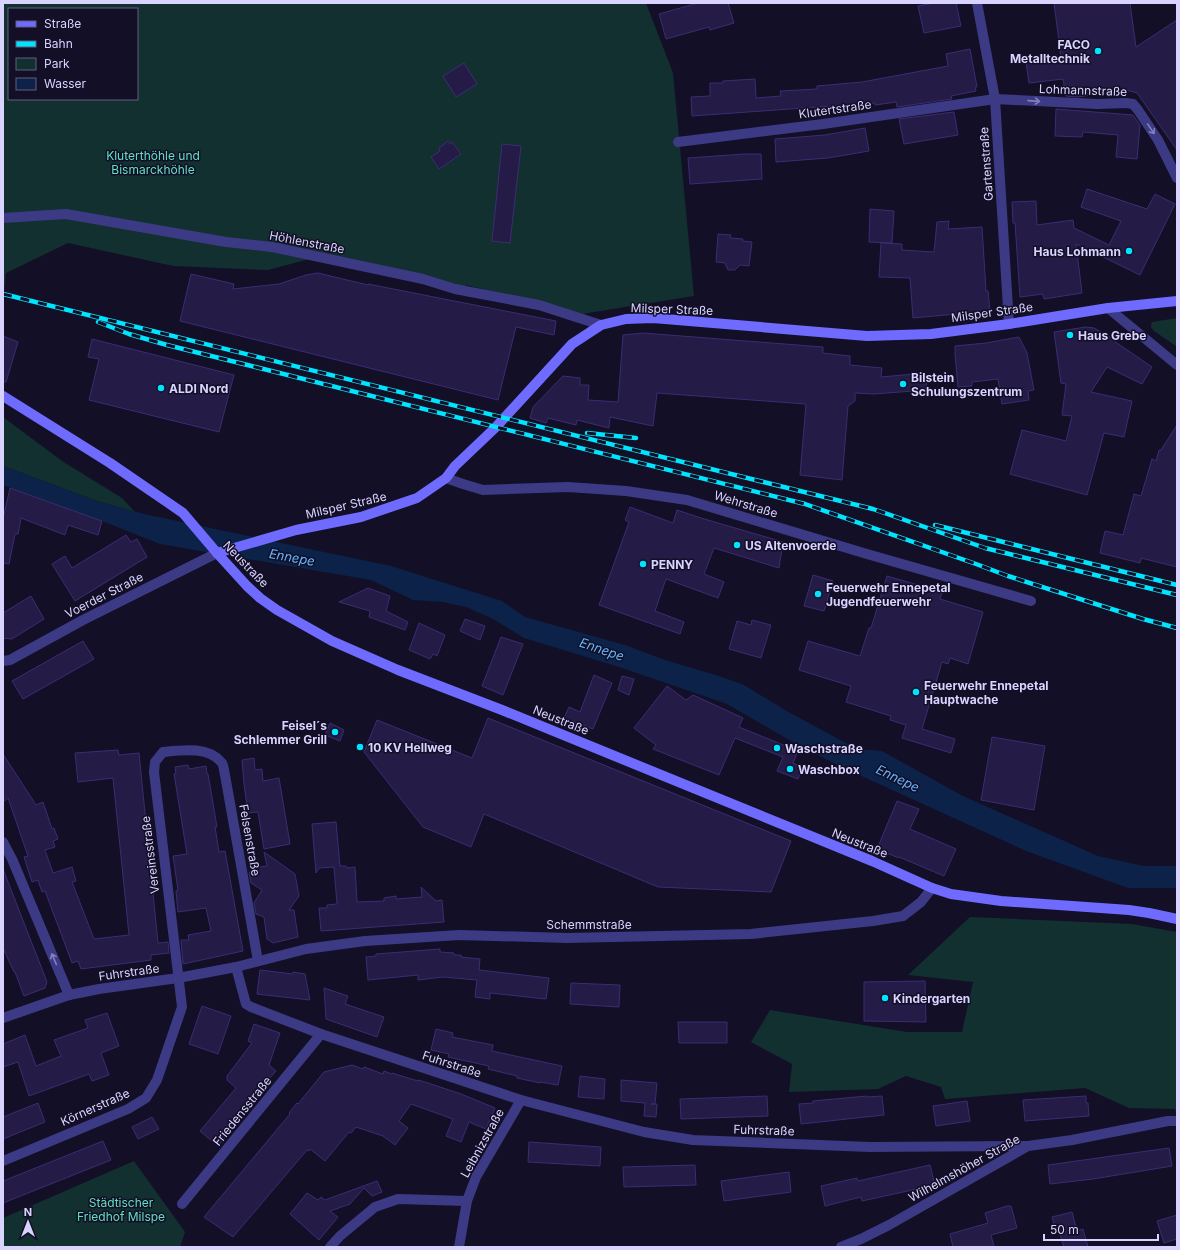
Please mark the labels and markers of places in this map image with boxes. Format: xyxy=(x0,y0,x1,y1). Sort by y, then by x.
place label: FACO Metalltechnik xyxy=(1010,37,1090,66)
marker: FACO Metalltechnik xyxy=(1093,46,1103,56)
place label: Haus Lohmann xyxy=(1034,244,1121,259)
marker: Haus Lohmann xyxy=(1124,246,1134,256)
place label: Haus Grebe xyxy=(1078,328,1146,343)
marker: Haus Grebe xyxy=(1065,330,1075,340)
place label: Bilstein Schulungszentrum xyxy=(911,370,1022,399)
marker: Bilstein Schulungszentrum xyxy=(898,379,908,389)
place label: ALDI Nord xyxy=(169,381,228,396)
marker: ALDI Nord xyxy=(156,383,166,393)
place label: US Altenvoerde xyxy=(745,538,836,553)
marker: US Altenvoerde xyxy=(732,540,742,550)
place label: PENNY xyxy=(651,557,693,572)
marker: PENNY xyxy=(638,559,648,569)
place label: Feuerwehr Ennepetal Jugendfeuerwehr xyxy=(826,580,951,609)
marker: Feuerwehr Ennepetal Jugendfeuerwehr xyxy=(813,589,823,599)
place label: Feuerwehr Ennepetal Hauptwache xyxy=(924,678,1049,707)
marker: Feuerwehr Ennepetal Hauptwache xyxy=(911,687,921,697)
place label: Feisel´s Schlemmer Grill xyxy=(234,718,327,747)
marker: Feisel´s Schlemmer Grill xyxy=(330,727,340,737)
place label: 10 KV Hellweg xyxy=(368,740,452,755)
place label: Waschstraße xyxy=(785,741,863,756)
marker: 10 KV Hellweg xyxy=(355,742,365,752)
marker: Waschstraße xyxy=(772,743,782,753)
place label: Waschbox xyxy=(798,762,860,777)
marker: Waschbox xyxy=(785,764,795,774)
place label: Kindergarten xyxy=(893,991,970,1006)
marker: Kindergarten xyxy=(880,993,890,1003)

